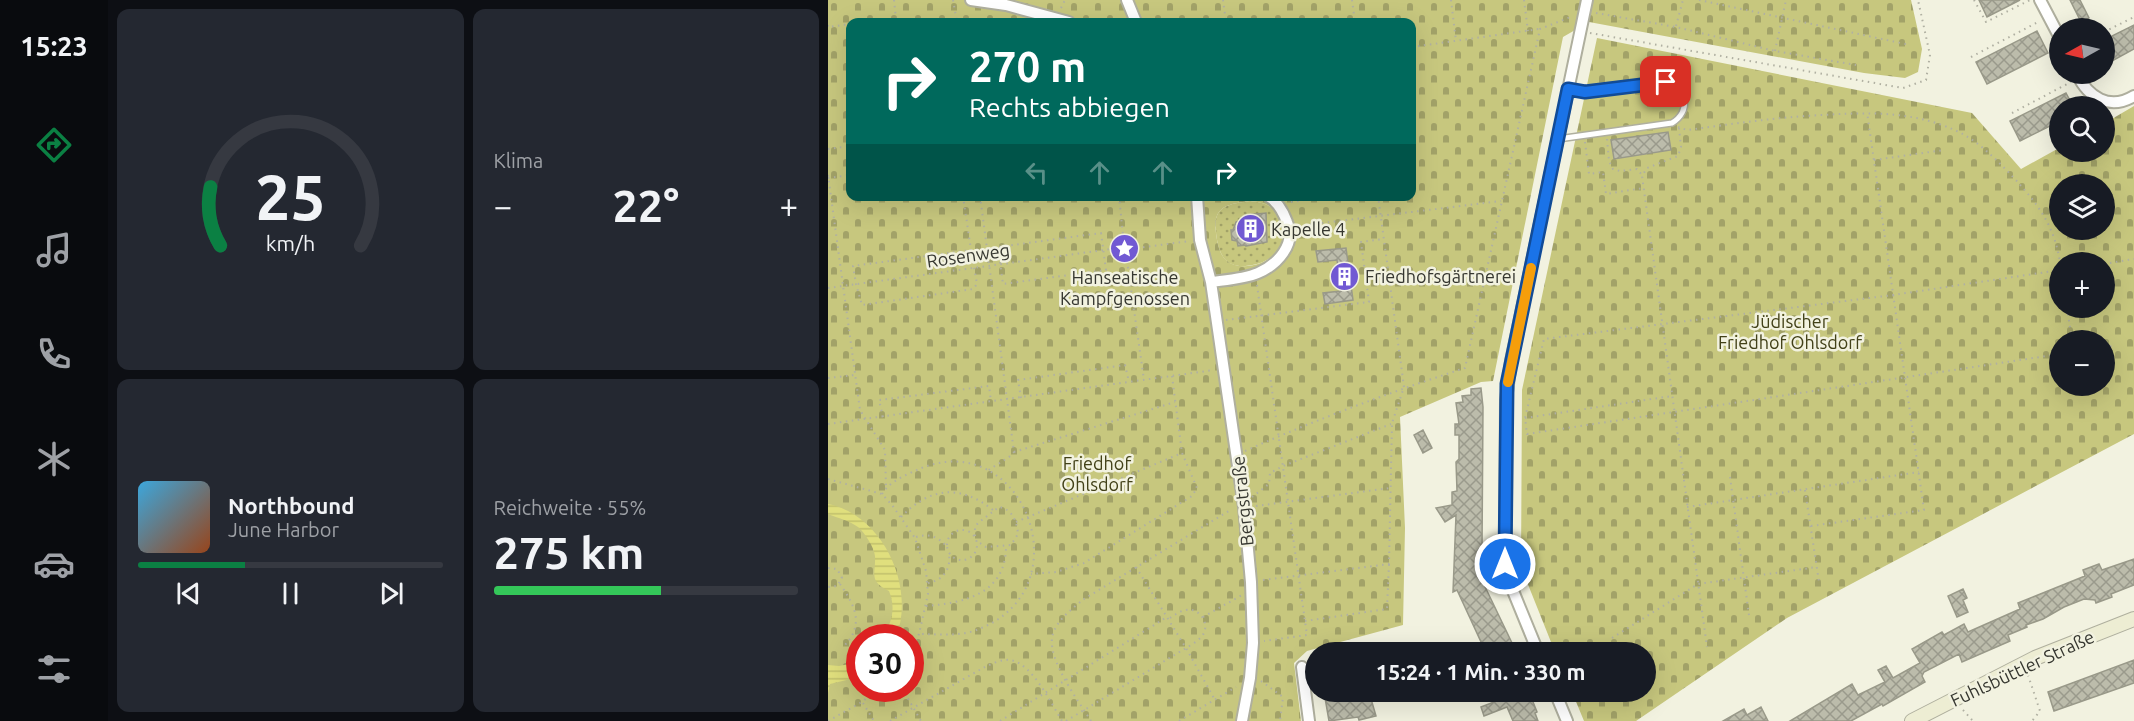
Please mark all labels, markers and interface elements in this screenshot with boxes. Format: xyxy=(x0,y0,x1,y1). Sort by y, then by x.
north arrow xyxy=(2049,18,2115,84)
map controls xyxy=(2049,18,2115,396)
text: 15:23 xyxy=(20,31,88,61)
icon: right xyxy=(870,42,948,120)
text: 270 m xyxy=(969,43,1086,90)
pin xyxy=(1640,56,1691,107)
icon: arrive xyxy=(1649,65,1682,98)
text: Rechts abbiegen xyxy=(969,92,1170,122)
button: search xyxy=(2049,96,2115,162)
icon: directions xyxy=(33,124,75,166)
text: Klima xyxy=(494,149,543,172)
icon: left xyxy=(1020,156,1053,189)
icon: ahead xyxy=(1083,156,1116,189)
icon: ahead xyxy=(1146,156,1179,189)
icon: right xyxy=(1209,156,1242,189)
text: 25 xyxy=(255,162,325,232)
button: layers xyxy=(2049,174,2115,240)
text: 22° xyxy=(612,180,679,231)
text: − xyxy=(494,187,512,224)
text: + xyxy=(779,187,798,224)
building icon: Kapelle 4 xyxy=(1234,213,1266,245)
place label: Kapelle 4 xyxy=(1271,219,1345,239)
icon: music xyxy=(33,229,75,271)
text: km/h xyxy=(265,232,315,256)
place icon: Hanseatische Kampfgenossen xyxy=(1109,232,1141,264)
street label: Rosenweg xyxy=(925,239,1011,271)
button: + xyxy=(2049,252,2115,318)
building icon: Friedhofsgärtnerei xyxy=(1328,260,1360,292)
place label: Friedhofsgärtnerei xyxy=(1365,266,1516,286)
place label: Hanseatische Kampfgenossen xyxy=(1060,267,1190,308)
park label: Jüdischer Friedhof Ohlsdorf xyxy=(1718,311,1862,352)
button: − xyxy=(2049,330,2115,396)
icon: phone xyxy=(33,333,75,375)
icon: climate xyxy=(33,438,75,480)
park label: Friedhof Ohlsdorf xyxy=(1061,453,1133,494)
street label: Bergstraße xyxy=(1227,455,1257,547)
text: Northbound xyxy=(228,493,354,518)
text: Reichweite · 55% xyxy=(494,496,646,519)
text: June Harbor xyxy=(228,518,339,541)
text: 275 km xyxy=(494,527,644,578)
position arrow xyxy=(1473,532,1537,596)
icon: car xyxy=(33,543,75,585)
icon: previous xyxy=(172,577,205,610)
icon: pause xyxy=(274,577,307,610)
icon: next xyxy=(375,577,408,610)
speed limit sign: 30 xyxy=(846,624,924,702)
street label: Fuhlsbüttler Straße xyxy=(1947,626,2097,710)
icon: filters xyxy=(33,648,75,690)
text: 15:24 · 1 Min. · 330 m xyxy=(1376,659,1585,684)

